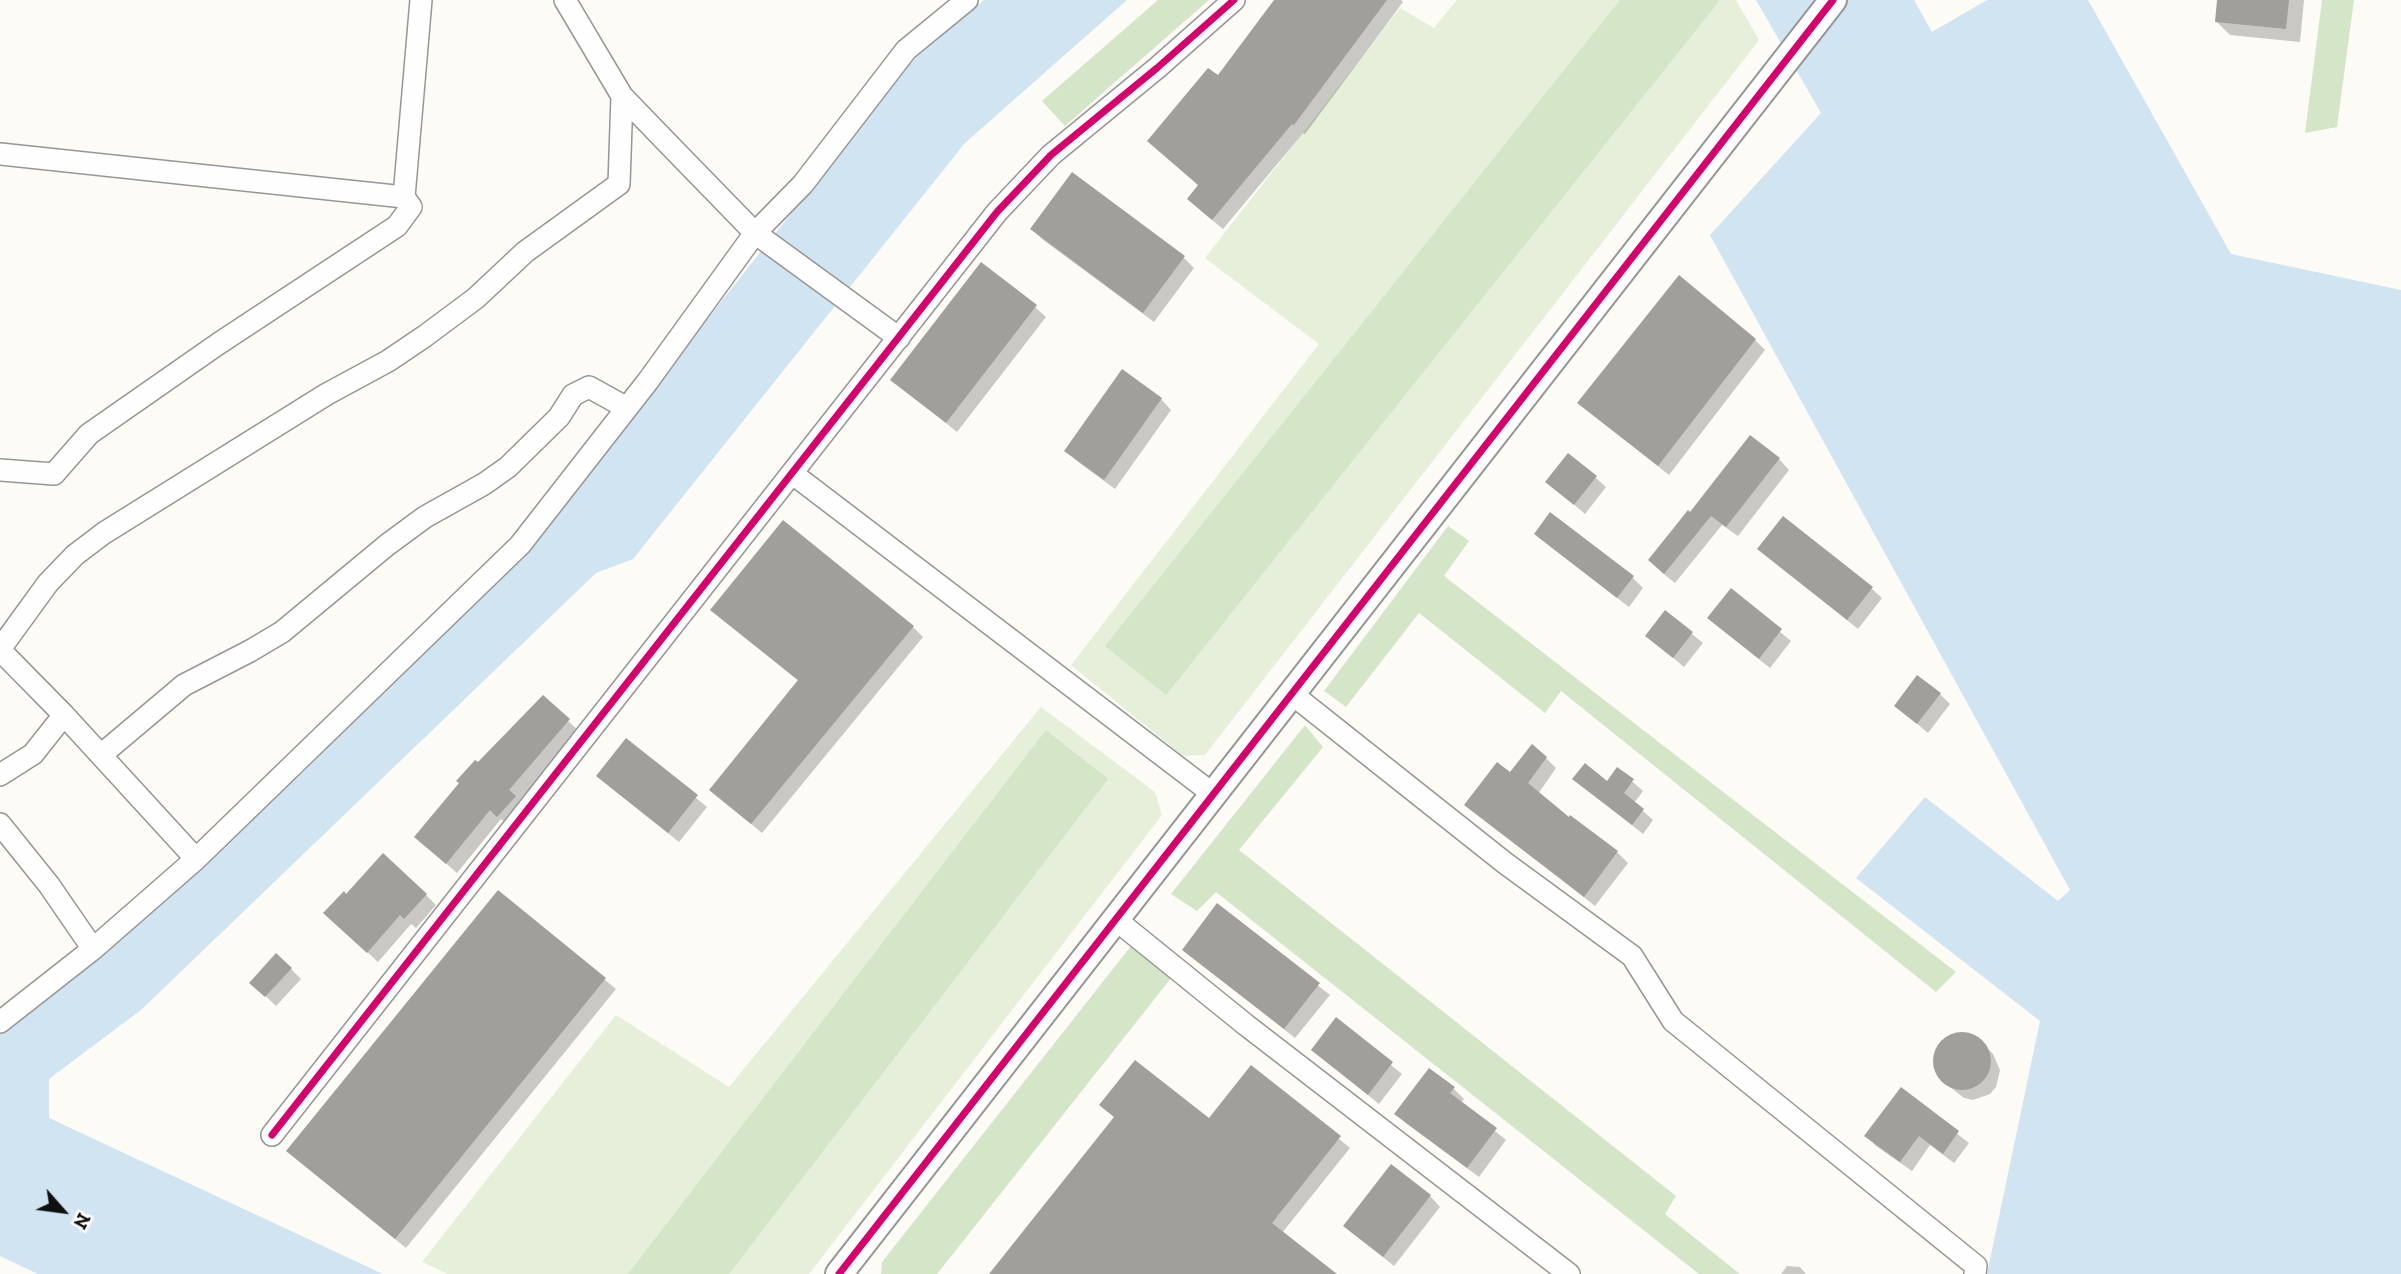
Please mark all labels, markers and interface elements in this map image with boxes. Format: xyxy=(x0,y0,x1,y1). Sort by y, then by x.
north arrow xyxy=(28,1176,98,1246)
text: N xyxy=(68,1209,96,1233)

